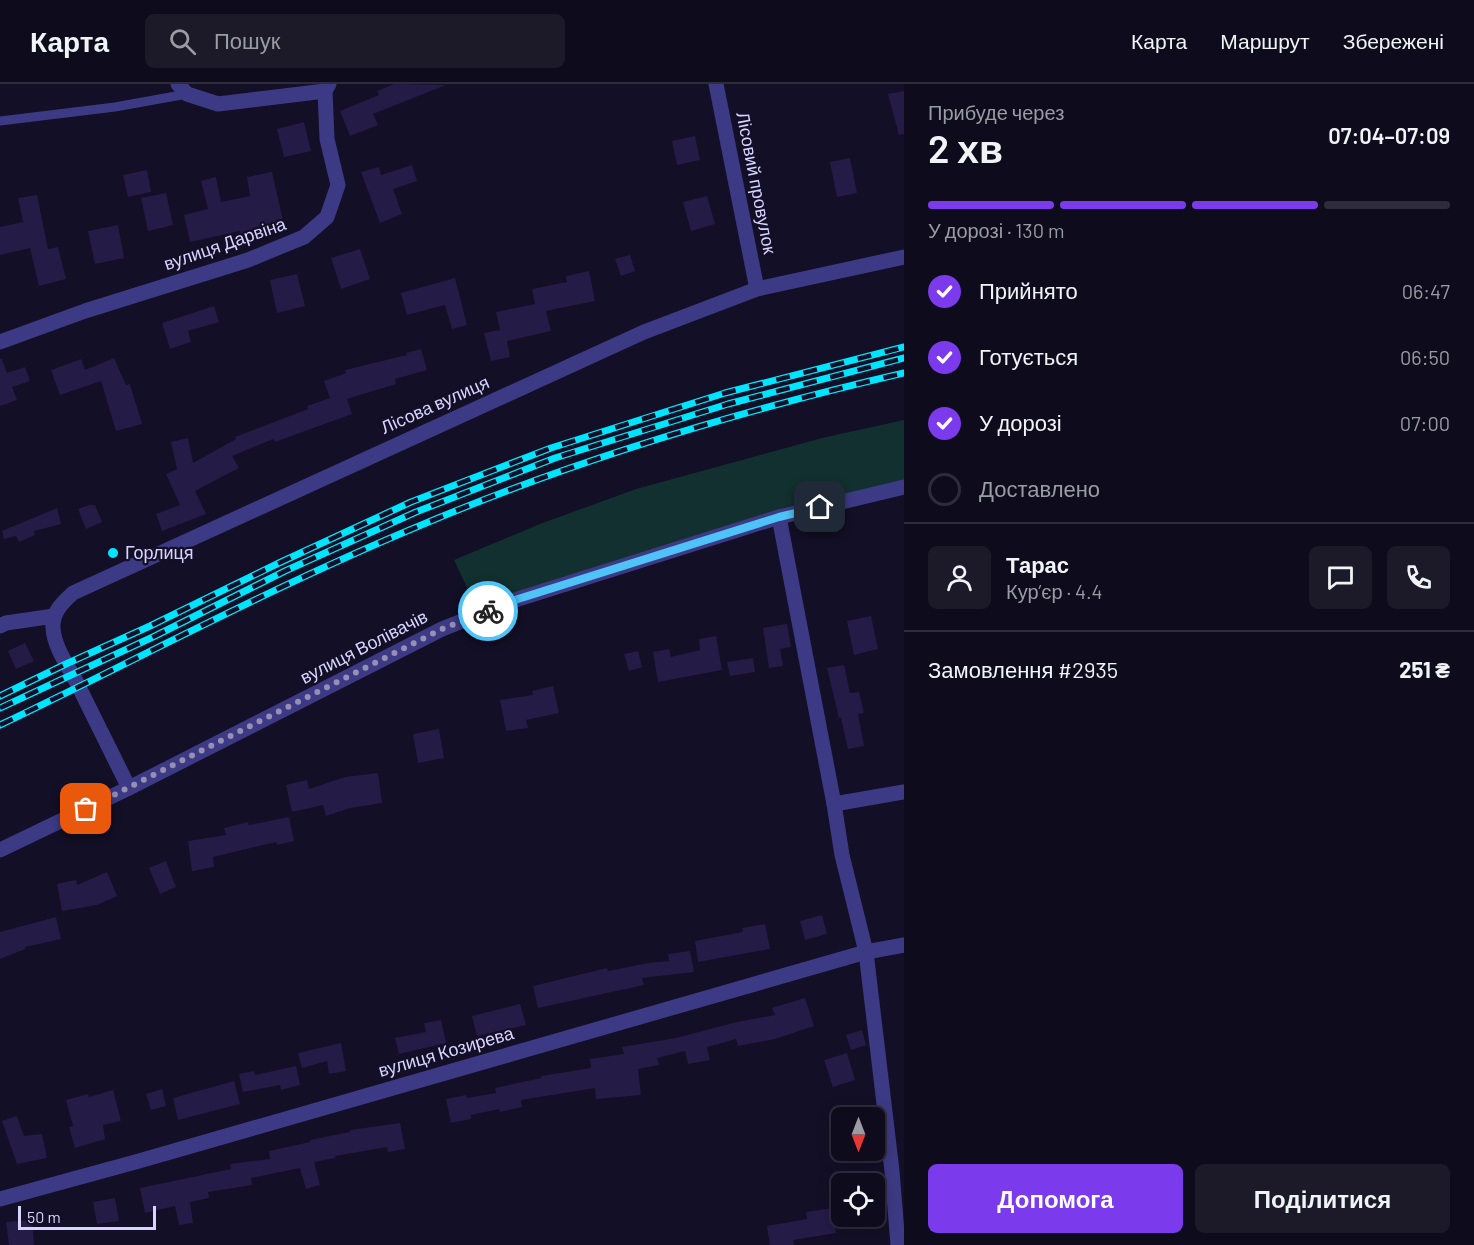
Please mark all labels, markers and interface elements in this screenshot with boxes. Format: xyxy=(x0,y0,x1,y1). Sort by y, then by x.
search box xyxy=(145,14,565,68)
text: Карта xyxy=(30,24,109,58)
icon: search xyxy=(166,25,199,58)
text: Пошук xyxy=(214,27,280,53)
text: Карта xyxy=(1131,28,1187,53)
text: Маршрут xyxy=(1220,28,1310,53)
text: Збережені xyxy=(1343,28,1444,53)
text: Прибуде через xyxy=(928,100,1064,124)
street label: Лісовий провулок xyxy=(732,110,782,256)
text: 07:04–07:09 xyxy=(1328,122,1450,148)
text: 2 хв xyxy=(928,124,1003,171)
street label: вулиця Дарвіна xyxy=(161,212,290,274)
text: У дорозі · 130 m xyxy=(928,218,1064,242)
icon: check xyxy=(928,275,961,308)
text: Прийнято xyxy=(979,277,1078,303)
text: 06:47 xyxy=(1402,279,1450,303)
icon: check xyxy=(928,341,961,374)
text: Готується xyxy=(979,343,1078,369)
text: 06:50 xyxy=(1400,345,1450,369)
street label: Лісова вулиця xyxy=(377,370,492,438)
icon: check xyxy=(928,407,961,440)
text: У дорозі xyxy=(979,409,1062,435)
text: 07:00 xyxy=(1400,411,1450,435)
text: Доставлено xyxy=(979,475,1100,501)
pin xyxy=(794,481,845,532)
icon: home xyxy=(803,490,836,523)
place label: Горлиця xyxy=(125,541,194,563)
marker: Горлиця xyxy=(106,546,120,560)
button: person xyxy=(928,546,991,609)
button: chat xyxy=(1309,546,1372,609)
button: phone xyxy=(1387,546,1450,609)
text: Тарас xyxy=(1006,551,1069,577)
text: Кур’єр · 4.4 xyxy=(1006,579,1102,603)
courier xyxy=(458,581,518,641)
icon: bike xyxy=(472,595,505,628)
street label: вулиця Волівачів xyxy=(296,605,431,688)
text: Замовлення #2935 xyxy=(928,656,1118,682)
text: 251 ₴ xyxy=(1399,656,1450,682)
pin xyxy=(60,783,111,834)
icon: bag xyxy=(69,792,102,825)
street label: вулиця Козирева xyxy=(375,1021,517,1081)
north arrow xyxy=(831,1107,885,1161)
map controls xyxy=(831,1107,885,1227)
button: Допомога xyxy=(928,1164,1183,1233)
button: Поділитися xyxy=(1195,1164,1450,1233)
button: locate xyxy=(831,1173,885,1227)
scale bar xyxy=(18,1203,156,1230)
text: 50 m xyxy=(27,1207,61,1226)

